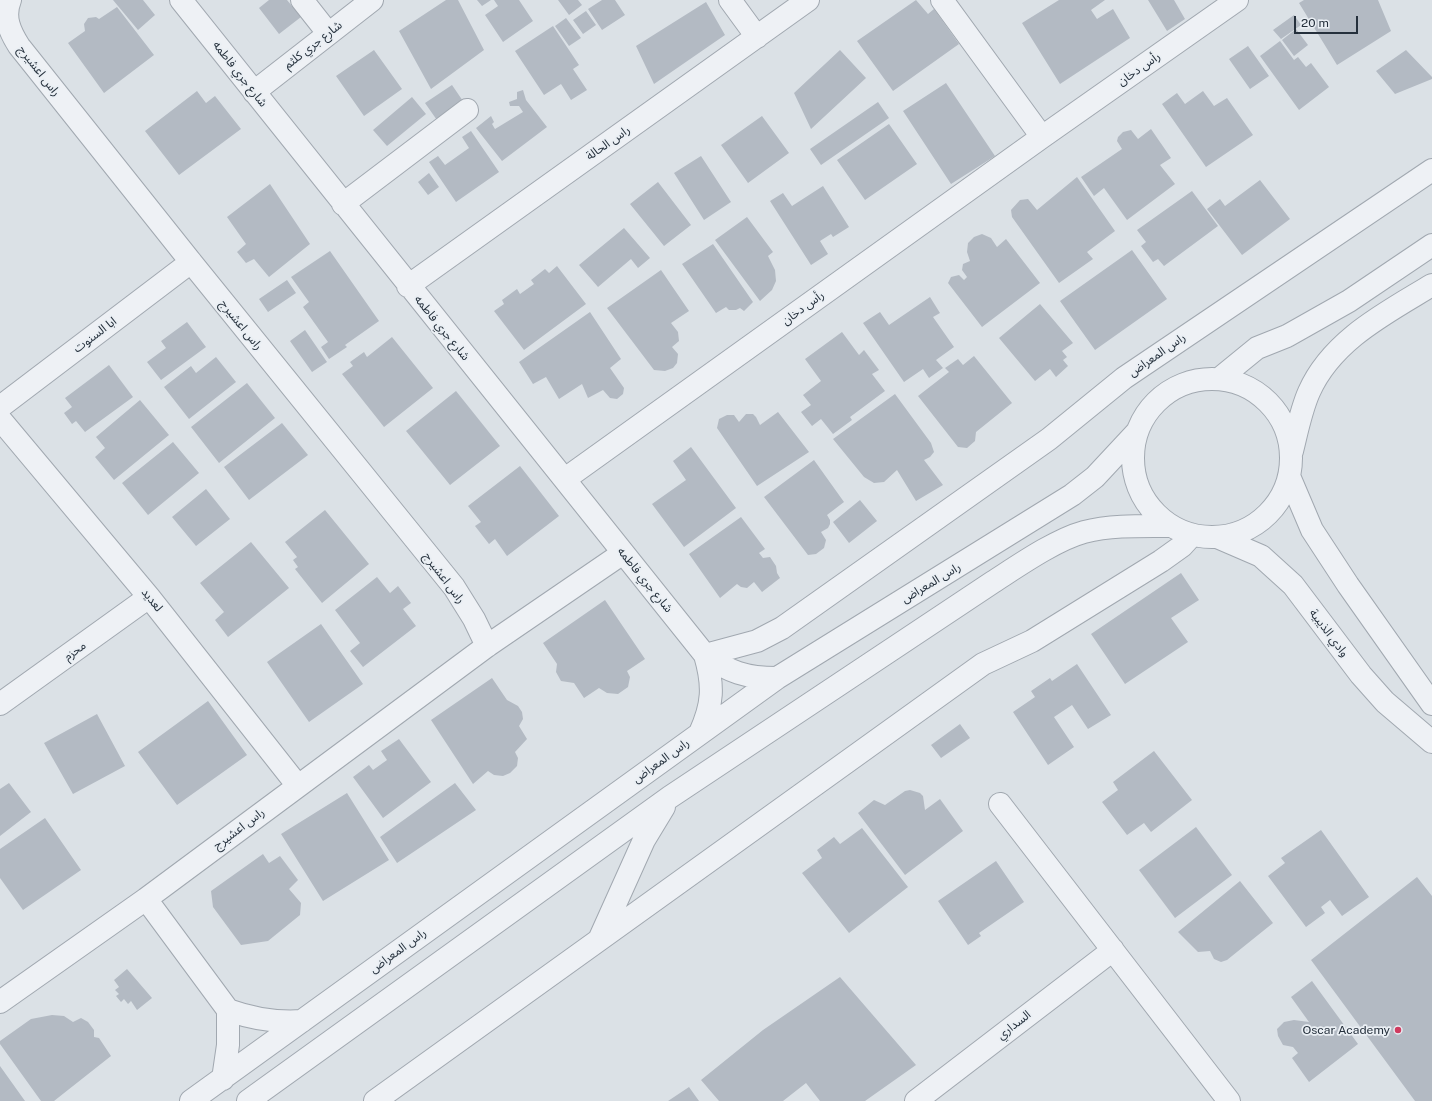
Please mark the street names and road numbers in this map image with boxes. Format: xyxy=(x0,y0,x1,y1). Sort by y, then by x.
street label: شارع جري كلثم xyxy=(281,18,345,72)
street label: شارع جري فاطمه xyxy=(210,38,270,110)
street label: راس اعشيرج xyxy=(15,43,63,99)
street label: رأس دخان xyxy=(1115,49,1163,89)
street label: راس الحالة xyxy=(583,123,633,163)
street label: رأس دخان xyxy=(779,288,827,328)
street label: شارع جري فاطمه xyxy=(411,292,473,364)
street label: راس اعشيرج xyxy=(216,297,266,353)
street label: ابا السنوت xyxy=(71,314,119,356)
street label: راس المعراض xyxy=(1126,330,1188,380)
street label: شارع جري فاطمه xyxy=(614,544,676,616)
street label: راس اعشيرج xyxy=(420,550,468,606)
street label: راس المعراض xyxy=(899,560,963,606)
street label: لعديد xyxy=(138,585,166,615)
street label: وادي الذيبية xyxy=(1306,606,1352,660)
street label: محزم xyxy=(61,638,89,664)
street label: راس المعراض xyxy=(630,736,692,786)
street label: راس اعشيرج xyxy=(211,805,267,853)
street label: راس المعراض xyxy=(367,926,429,976)
street label: السداري xyxy=(994,1007,1034,1043)

